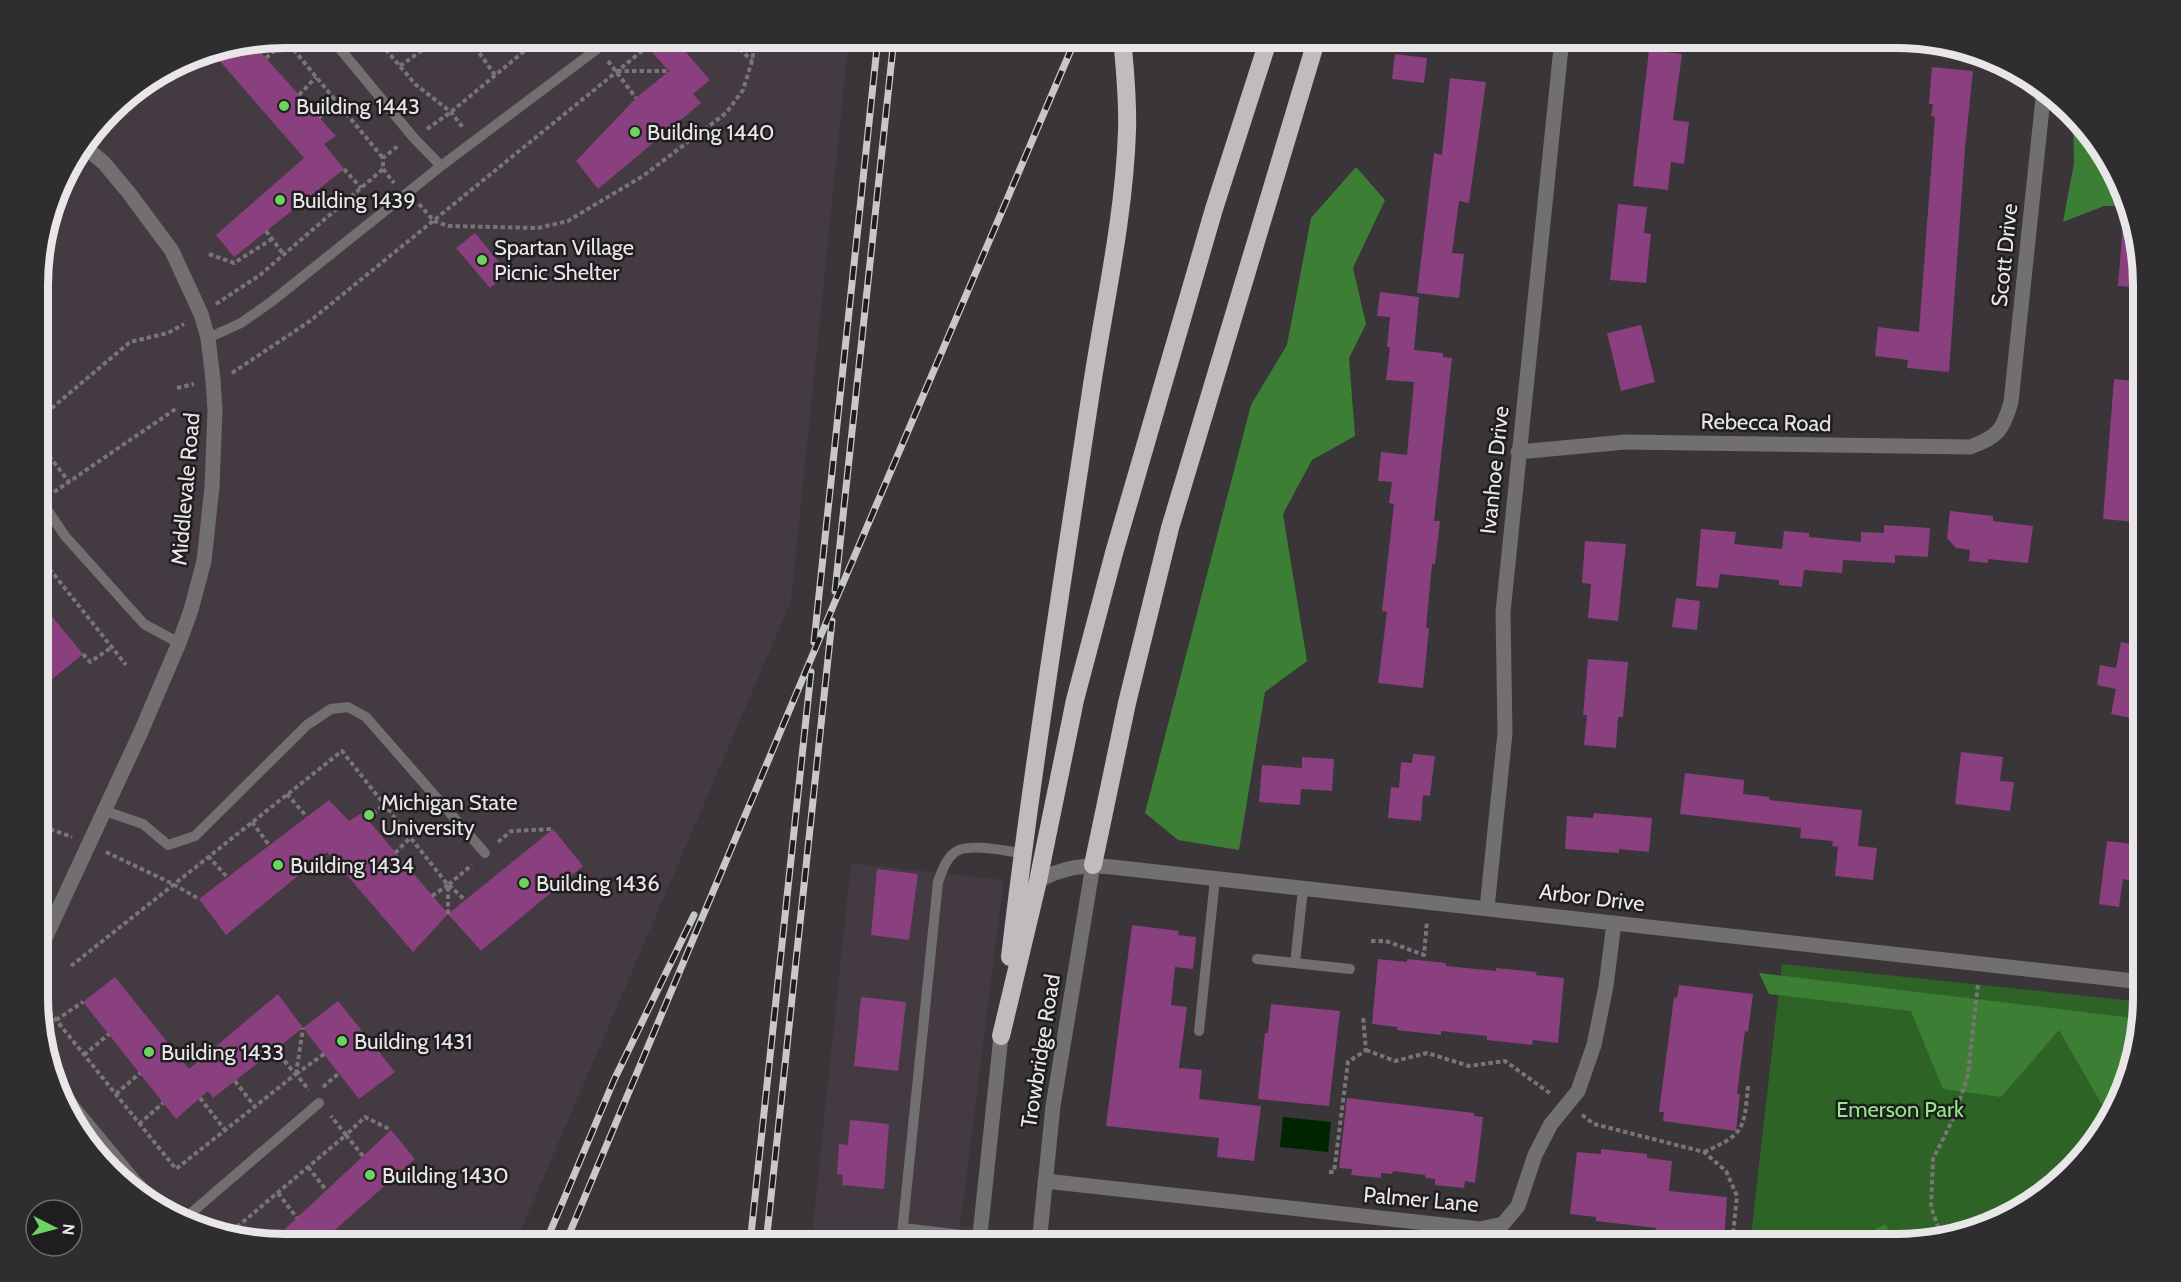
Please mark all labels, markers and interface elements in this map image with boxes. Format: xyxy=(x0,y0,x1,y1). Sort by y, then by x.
place label: Building 1443 xyxy=(296,93,420,120)
marker: Building 1443 xyxy=(277,99,291,113)
place label: Building 1440 xyxy=(647,119,774,146)
marker: Building 1440 xyxy=(628,125,642,139)
place label: Building 1439 xyxy=(292,187,416,214)
marker: Building 1439 xyxy=(273,193,287,207)
street label: Scott Drive xyxy=(1986,202,2023,308)
place label: Spartan Village Picnic Shelter xyxy=(494,234,634,286)
marker: Spartan Village Picnic Shelter xyxy=(475,253,489,267)
street label: Ivanhoe Drive xyxy=(1474,405,1515,535)
street label: Rebecca Road xyxy=(1700,408,1832,437)
street label: Middlevale Road xyxy=(165,412,206,567)
place label: Michigan State University xyxy=(381,789,518,841)
marker: Michigan State University xyxy=(362,808,376,822)
place label: Building 1434 xyxy=(290,852,414,879)
marker: Building 1434 xyxy=(271,858,285,872)
place label: Building 1436 xyxy=(536,870,660,897)
marker: Building 1436 xyxy=(517,876,531,890)
street label: Arbor Drive xyxy=(1538,878,1646,917)
street label: Trowbridge Road xyxy=(1015,972,1066,1130)
place label: Building 1431 xyxy=(354,1028,472,1055)
marker: Building 1431 xyxy=(335,1034,349,1048)
place label: Building 1433 xyxy=(161,1039,284,1066)
marker: Building 1433 xyxy=(142,1045,156,1059)
park label: Emerson Park xyxy=(1836,1096,1964,1123)
place label: Building 1430 xyxy=(382,1162,509,1189)
marker: Building 1430 xyxy=(363,1168,377,1182)
street label: Palmer Lane xyxy=(1362,1181,1480,1218)
north arrow xyxy=(24,1198,84,1258)
text: N xyxy=(58,1223,78,1236)

